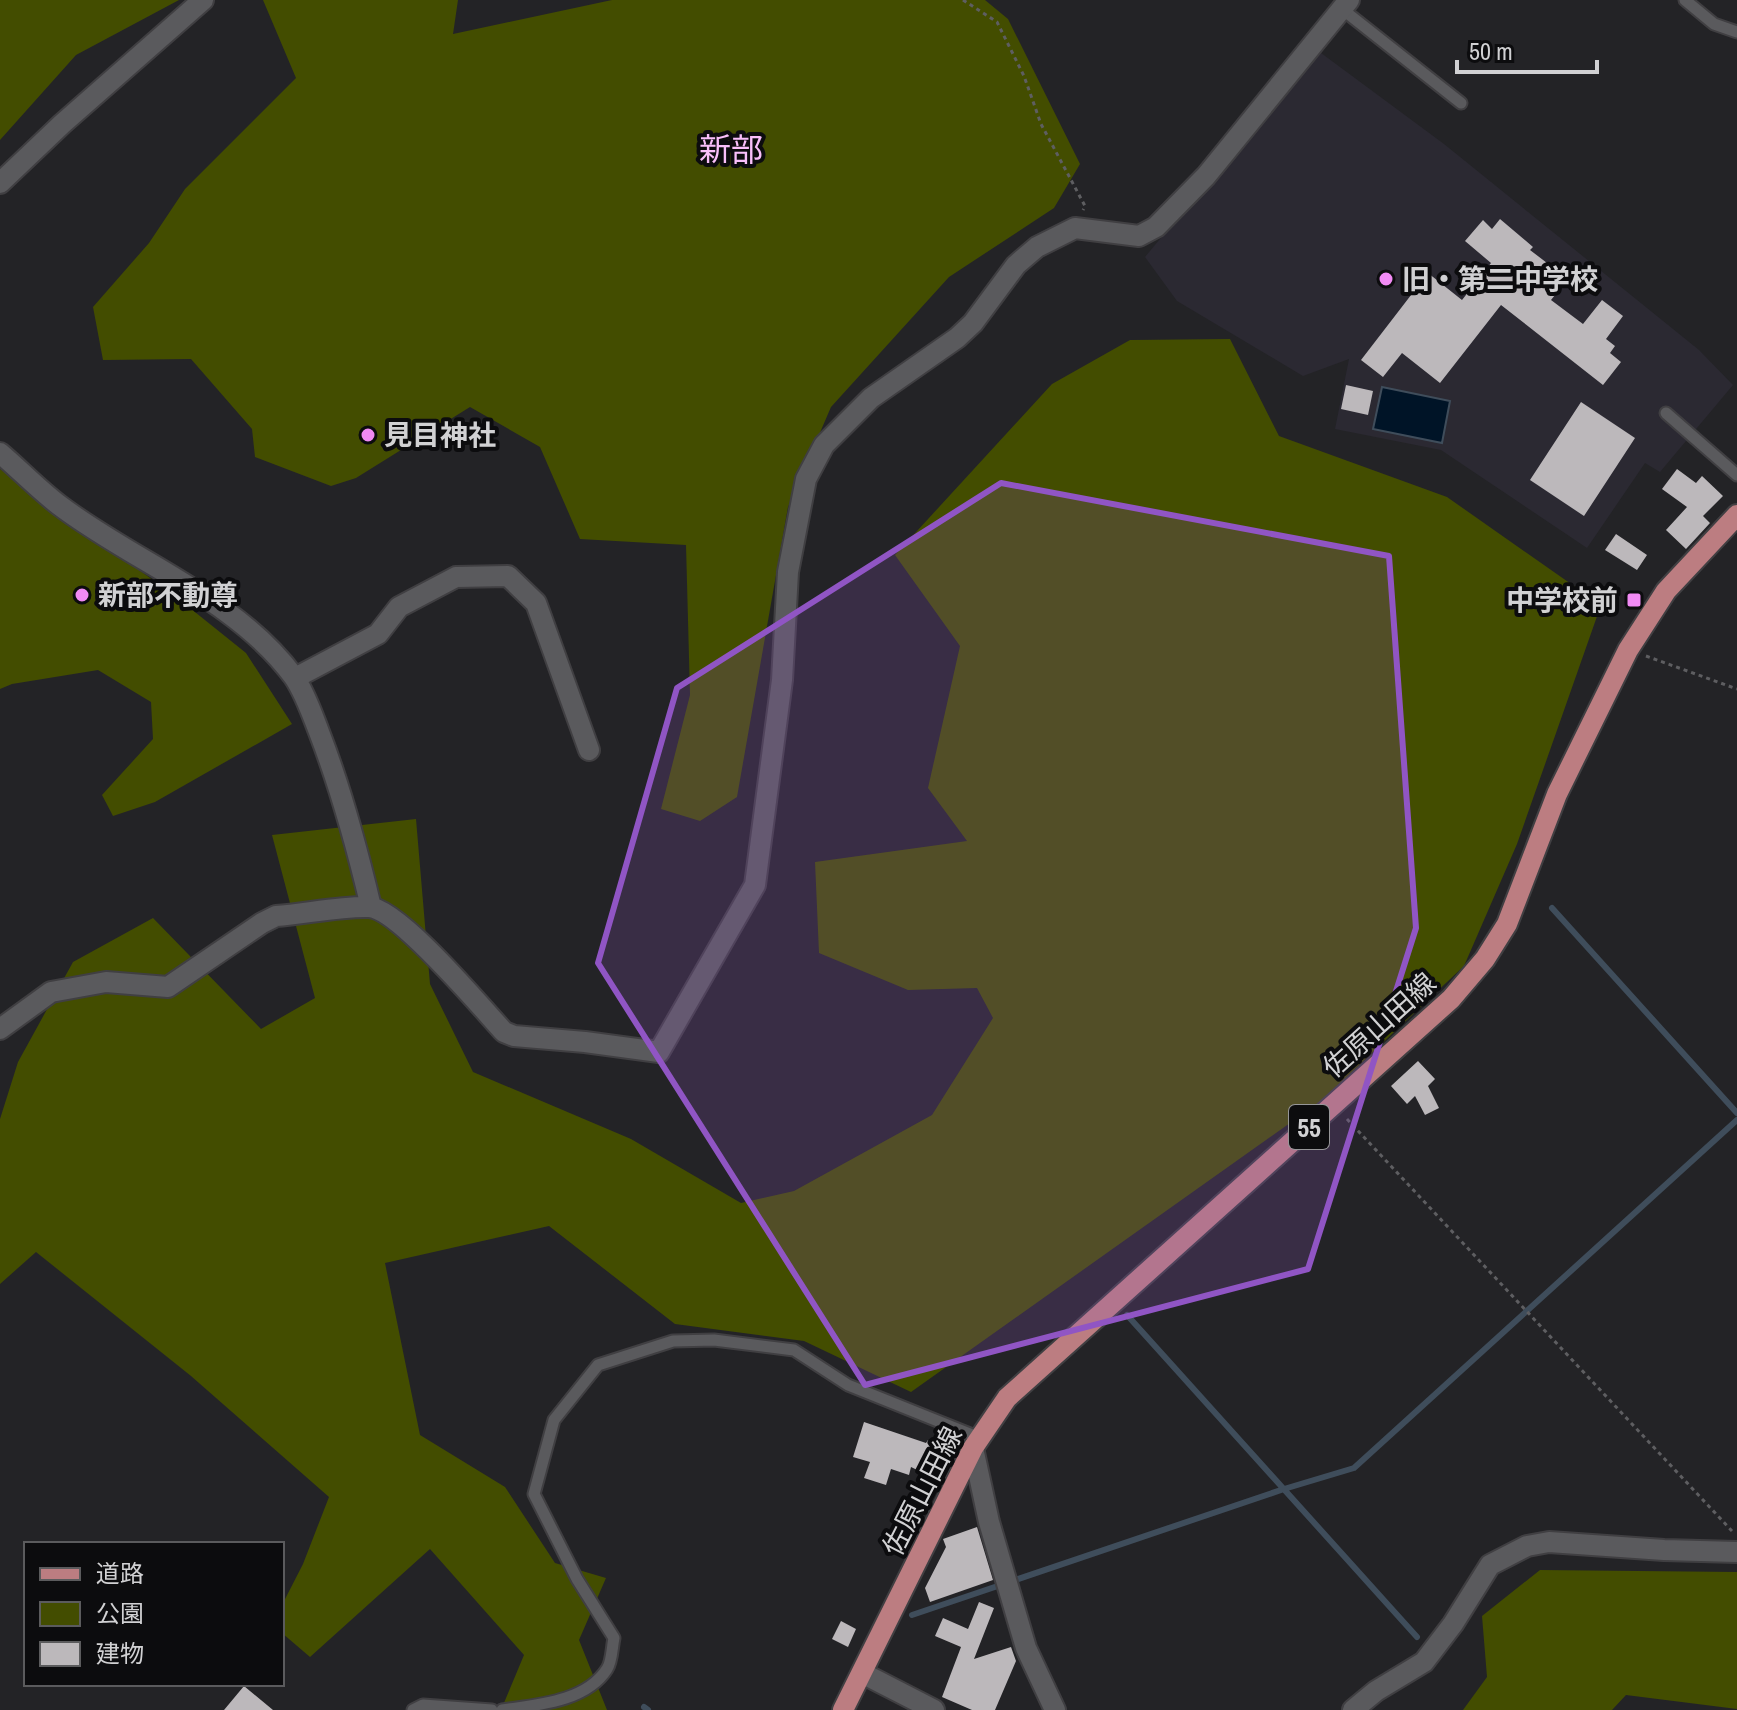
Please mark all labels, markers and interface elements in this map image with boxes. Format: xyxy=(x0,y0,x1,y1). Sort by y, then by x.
scale bar xyxy=(1457,24,1597,74)
text: 50 m xyxy=(1469,35,1513,67)
district label: 新部 xyxy=(699,128,763,171)
place label: 旧・第二中学校 xyxy=(1402,260,1598,298)
marker: 旧・第二中学校 xyxy=(1377,270,1395,288)
place label: 見目神社 xyxy=(384,416,496,454)
marker: 見目神社 xyxy=(359,426,377,444)
place label: 新部不動尊 xyxy=(98,576,238,614)
place label: 中学校前 xyxy=(1506,581,1618,619)
marker: 新部不動尊 xyxy=(73,586,91,604)
marker: 中学校前 xyxy=(1625,591,1643,609)
street label: 佐原山田線 xyxy=(1314,964,1444,1086)
road number: 55 xyxy=(1289,1105,1329,1149)
street label: 佐原山田線 xyxy=(873,1420,971,1562)
legend xyxy=(24,1542,284,1686)
text: 道路 xyxy=(96,1557,144,1589)
text: 公園 xyxy=(96,1597,144,1629)
text: 建物 xyxy=(96,1637,144,1669)

